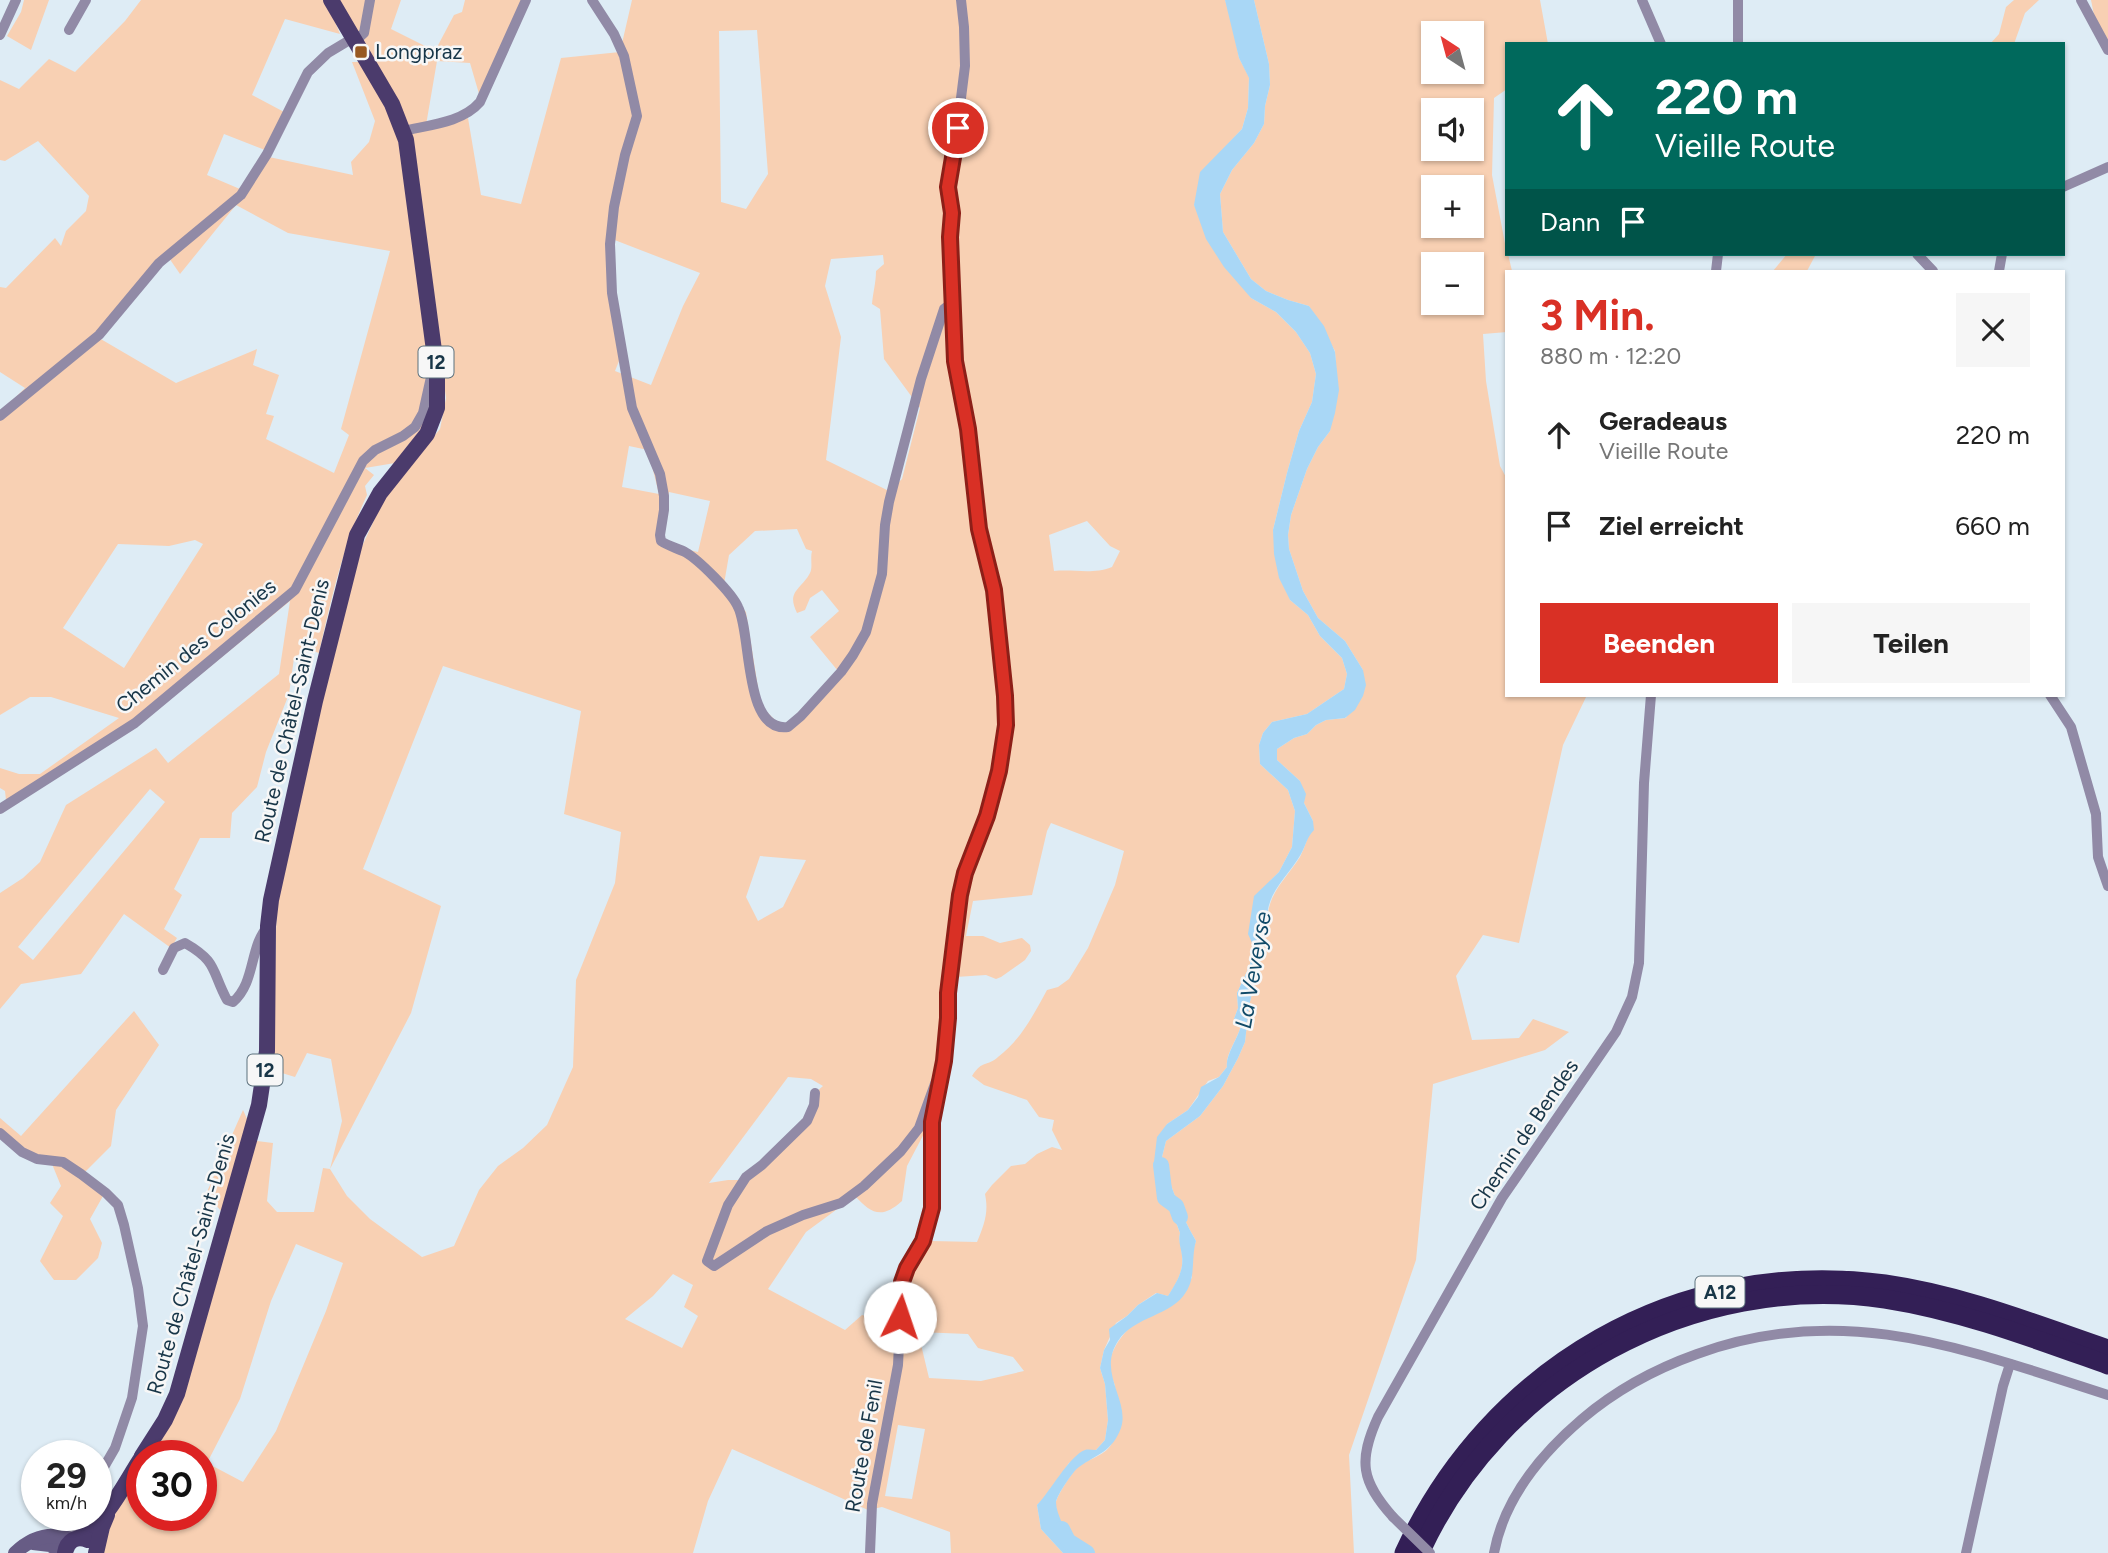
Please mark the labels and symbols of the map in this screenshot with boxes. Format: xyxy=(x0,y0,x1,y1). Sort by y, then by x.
north arrow xyxy=(1421,21,1484,84)
place label: Longpraz xyxy=(375,39,463,64)
marker: Longpraz xyxy=(353,44,369,60)
pin xyxy=(928,98,988,158)
road number: 12 xyxy=(418,346,453,378)
street label: Chemin des Colonies xyxy=(111,573,281,718)
street label: Route de Châtel-Saint-Denis xyxy=(249,577,334,845)
water label: La Veveyse xyxy=(1229,909,1277,1031)
road number: 12 xyxy=(247,1054,282,1086)
street label: Chemin de Bendes xyxy=(1464,1055,1583,1215)
street label: Route de Châtel-Saint-Denis xyxy=(141,1131,240,1397)
road number: A12 xyxy=(1696,1276,1744,1308)
position arrow xyxy=(863,1280,937,1354)
street label: Route de Fenil xyxy=(840,1378,887,1514)
speed limit sign: 30 xyxy=(126,1440,217,1531)

